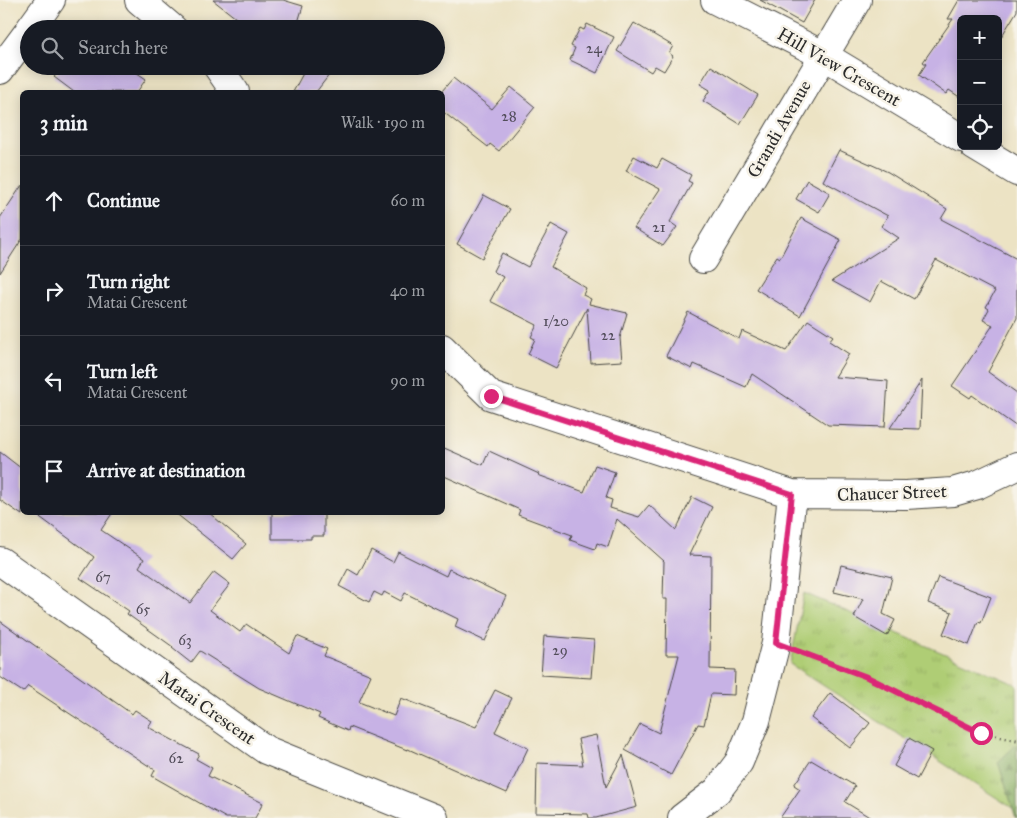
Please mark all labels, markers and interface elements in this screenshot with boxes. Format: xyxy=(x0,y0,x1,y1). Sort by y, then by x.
map controls xyxy=(957,15,1002,150)
button: + xyxy=(957,15,1002,60)
search box xyxy=(20,20,445,75)
street label: Hill View Crescent xyxy=(773,23,905,112)
icon: search xyxy=(38,34,66,62)
text: Search here xyxy=(78,36,168,59)
house number: 24 xyxy=(586,39,603,57)
button: − xyxy=(957,60,1002,105)
street label: Grandi Avenue xyxy=(742,76,816,182)
button: locate xyxy=(957,105,1002,150)
house number: 28 xyxy=(501,107,517,125)
text: 3 min xyxy=(40,110,88,136)
text: Walk · 190 m xyxy=(341,113,425,132)
icon: ahead xyxy=(40,187,68,215)
text: Continue xyxy=(87,189,160,212)
text: 60 m xyxy=(391,191,425,210)
house number: 21 xyxy=(652,218,666,236)
text: Turn right xyxy=(87,270,170,293)
icon: right xyxy=(40,277,68,305)
text: 40 m xyxy=(390,281,425,300)
text: Matai Crescent xyxy=(87,293,187,312)
house number: 1/20 xyxy=(543,312,569,330)
house number: 22 xyxy=(601,326,616,344)
text: Turn left xyxy=(87,360,157,383)
icon: left xyxy=(40,367,68,395)
text: 90 m xyxy=(390,371,425,390)
text: Matai Crescent xyxy=(87,383,187,402)
route end xyxy=(480,385,503,408)
icon: arrive xyxy=(40,457,68,485)
text: Arrive at destination xyxy=(87,459,245,482)
street label: Chaucer Street xyxy=(837,480,948,506)
house number: 67 xyxy=(95,568,111,586)
house number: 65 xyxy=(136,600,150,618)
house number: 63 xyxy=(178,631,192,649)
house number: 29 xyxy=(552,641,568,659)
street label: Matai Crescent xyxy=(154,667,260,750)
route start xyxy=(970,722,993,745)
house number: 62 xyxy=(168,749,184,767)

